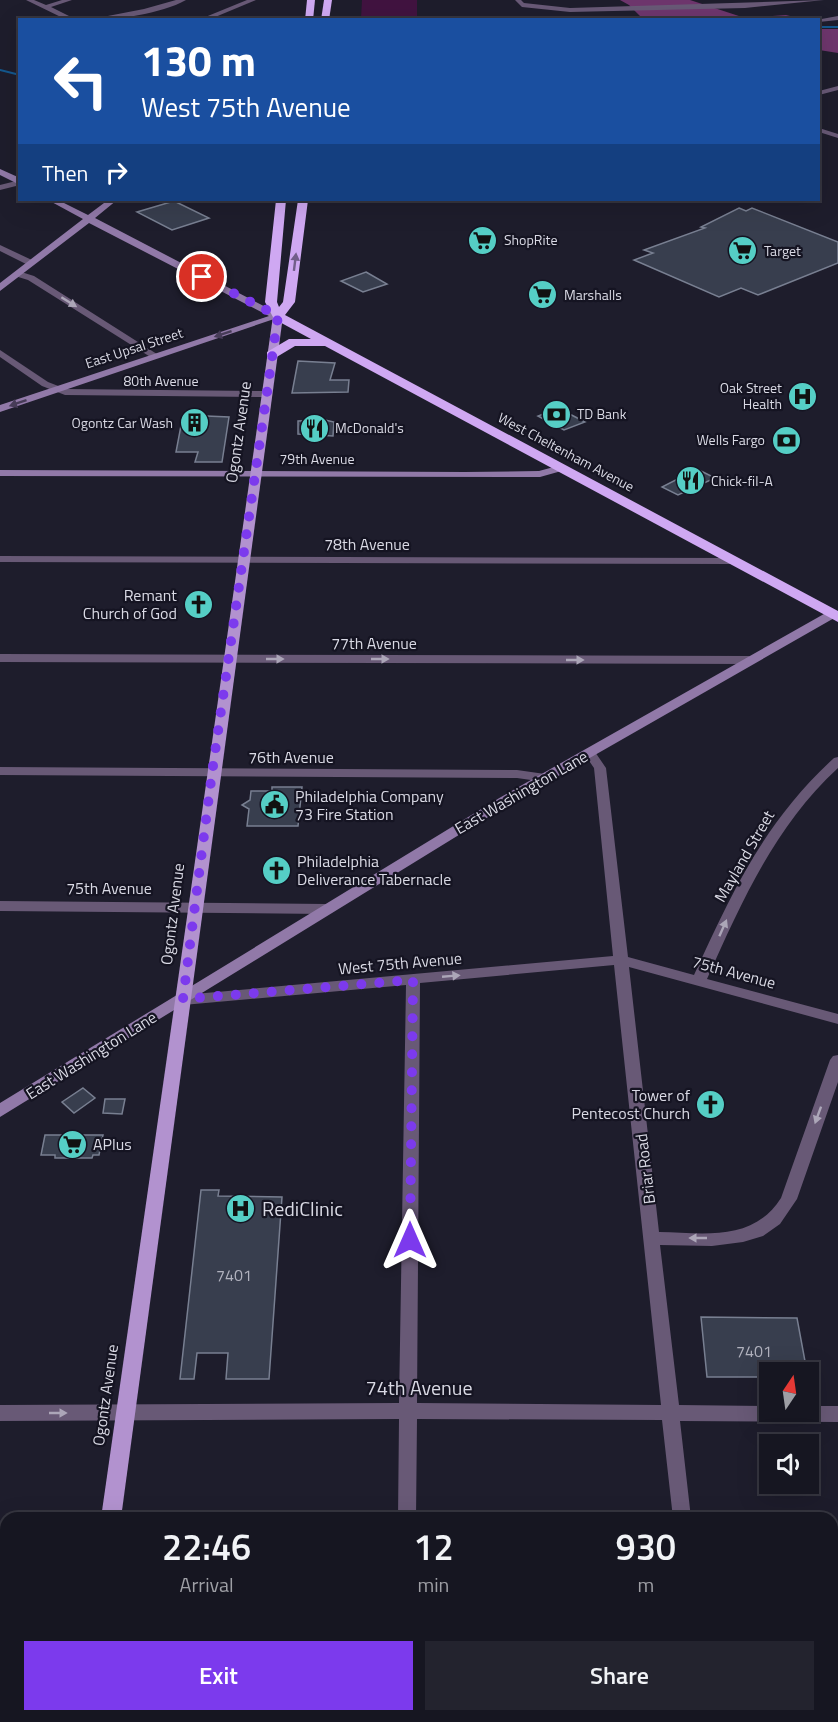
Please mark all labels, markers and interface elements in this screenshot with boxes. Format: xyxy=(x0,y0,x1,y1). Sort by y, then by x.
text: 130 m xyxy=(141,28,256,92)
icon: left xyxy=(42,42,120,120)
text: West 75th Avenue xyxy=(141,86,351,127)
text: Then xyxy=(42,156,88,190)
icon: right xyxy=(100,156,133,189)
supermarket icon: ShopRite xyxy=(467,224,499,256)
place label: ShopRite xyxy=(504,229,557,250)
supermarket icon: Target xyxy=(727,235,759,267)
place label: Target xyxy=(764,240,801,261)
pin xyxy=(176,251,227,302)
one-way arrow xyxy=(290,252,299,271)
icon: arrive xyxy=(185,260,218,293)
supermarket icon: Marshalls xyxy=(527,279,559,311)
place label: Marshalls xyxy=(564,284,622,305)
one-way arrow xyxy=(61,296,77,307)
street label: East Upsal Street xyxy=(82,322,185,373)
one-way arrow xyxy=(214,330,232,339)
street label: 80th Avenue xyxy=(124,370,198,391)
place label: Oak Street Health xyxy=(720,377,782,414)
street label: Ogontz Avenue xyxy=(219,380,257,484)
hospital icon: Oak Street Health xyxy=(787,380,819,412)
one-way arrow xyxy=(9,398,27,408)
bank icon: TD Bank xyxy=(540,398,572,430)
place label: TD Bank xyxy=(577,403,627,424)
building icon: Ogontz Car Wash xyxy=(178,407,210,439)
street label: West Cheltenham Avenue xyxy=(494,407,638,496)
place label: Ogontz Car Wash xyxy=(72,412,173,433)
restaurant icon: McDonald's xyxy=(298,412,330,444)
place label: McDonald's xyxy=(335,417,404,438)
bank icon: Wells Fargo xyxy=(770,424,802,456)
place label: Wells Fargo xyxy=(696,429,765,450)
street label: 79th Avenue xyxy=(280,448,354,469)
restaurant icon: Chick-fil-A xyxy=(674,465,706,497)
place label: Chick-fil-A xyxy=(711,470,773,491)
street label: 78th Avenue xyxy=(324,532,410,556)
place label: Remant Church of God xyxy=(83,583,177,625)
church icon: Remant Church of God xyxy=(182,588,214,620)
street label: 77th Avenue xyxy=(331,631,417,655)
one-way arrow xyxy=(266,654,285,664)
one-way arrow xyxy=(370,654,389,664)
one-way arrow xyxy=(565,655,584,665)
street label: East Washington Lane xyxy=(450,744,592,840)
street label: 76th Avenue xyxy=(248,745,334,769)
place label: Philadelphia Company 73 Fire Station xyxy=(295,784,444,826)
public building icon: Philadelphia Company 73 Fire Station xyxy=(258,789,290,821)
street label: Mayland Street xyxy=(708,805,780,906)
place label: Philadelphia Deliverance Tabernacle xyxy=(297,849,451,891)
church icon: Philadelphia Deliverance Tabernacle xyxy=(260,854,292,886)
street label: Ogontz Avenue xyxy=(154,862,190,966)
street label: 75th Avenue xyxy=(66,876,152,900)
one-way arrow xyxy=(718,918,728,936)
street label: West 75th Avenue xyxy=(337,946,463,980)
street label: 75th Avenue xyxy=(690,949,778,995)
one-way arrow xyxy=(441,971,460,981)
street label: East Washington Lane xyxy=(21,1005,161,1105)
place label: Tower of Pentecost Church xyxy=(572,1083,691,1125)
church icon: Tower of Pentecost Church xyxy=(695,1088,727,1120)
one-way arrow xyxy=(813,1106,823,1124)
supermarket icon: APlus xyxy=(56,1128,88,1160)
place label: APlus xyxy=(93,1132,132,1156)
street label: Briar Road xyxy=(629,1132,661,1206)
hospital icon: RediClinic xyxy=(225,1193,257,1225)
place label: RediClinic xyxy=(262,1193,343,1224)
position arrow xyxy=(378,1208,442,1272)
one-way arrow xyxy=(689,1233,708,1243)
house number: 7401 xyxy=(216,1263,252,1287)
house number: 7401 xyxy=(736,1339,772,1363)
street label: Ogontz Avenue xyxy=(86,1343,124,1447)
north arrow xyxy=(759,1362,819,1422)
map controls xyxy=(759,1362,819,1494)
street label: 74th Avenue xyxy=(365,1372,473,1403)
one-way arrow xyxy=(49,1408,68,1418)
button: sound xyxy=(759,1434,819,1494)
text: 22:46 xyxy=(162,1519,251,1574)
text: 12 xyxy=(413,1519,454,1574)
text: 930 xyxy=(616,1519,676,1574)
text: Arrival xyxy=(179,1569,234,1600)
text: min xyxy=(417,1569,449,1600)
text: m xyxy=(637,1569,654,1600)
button: Exit xyxy=(24,1641,413,1710)
button: Share xyxy=(425,1641,814,1710)

